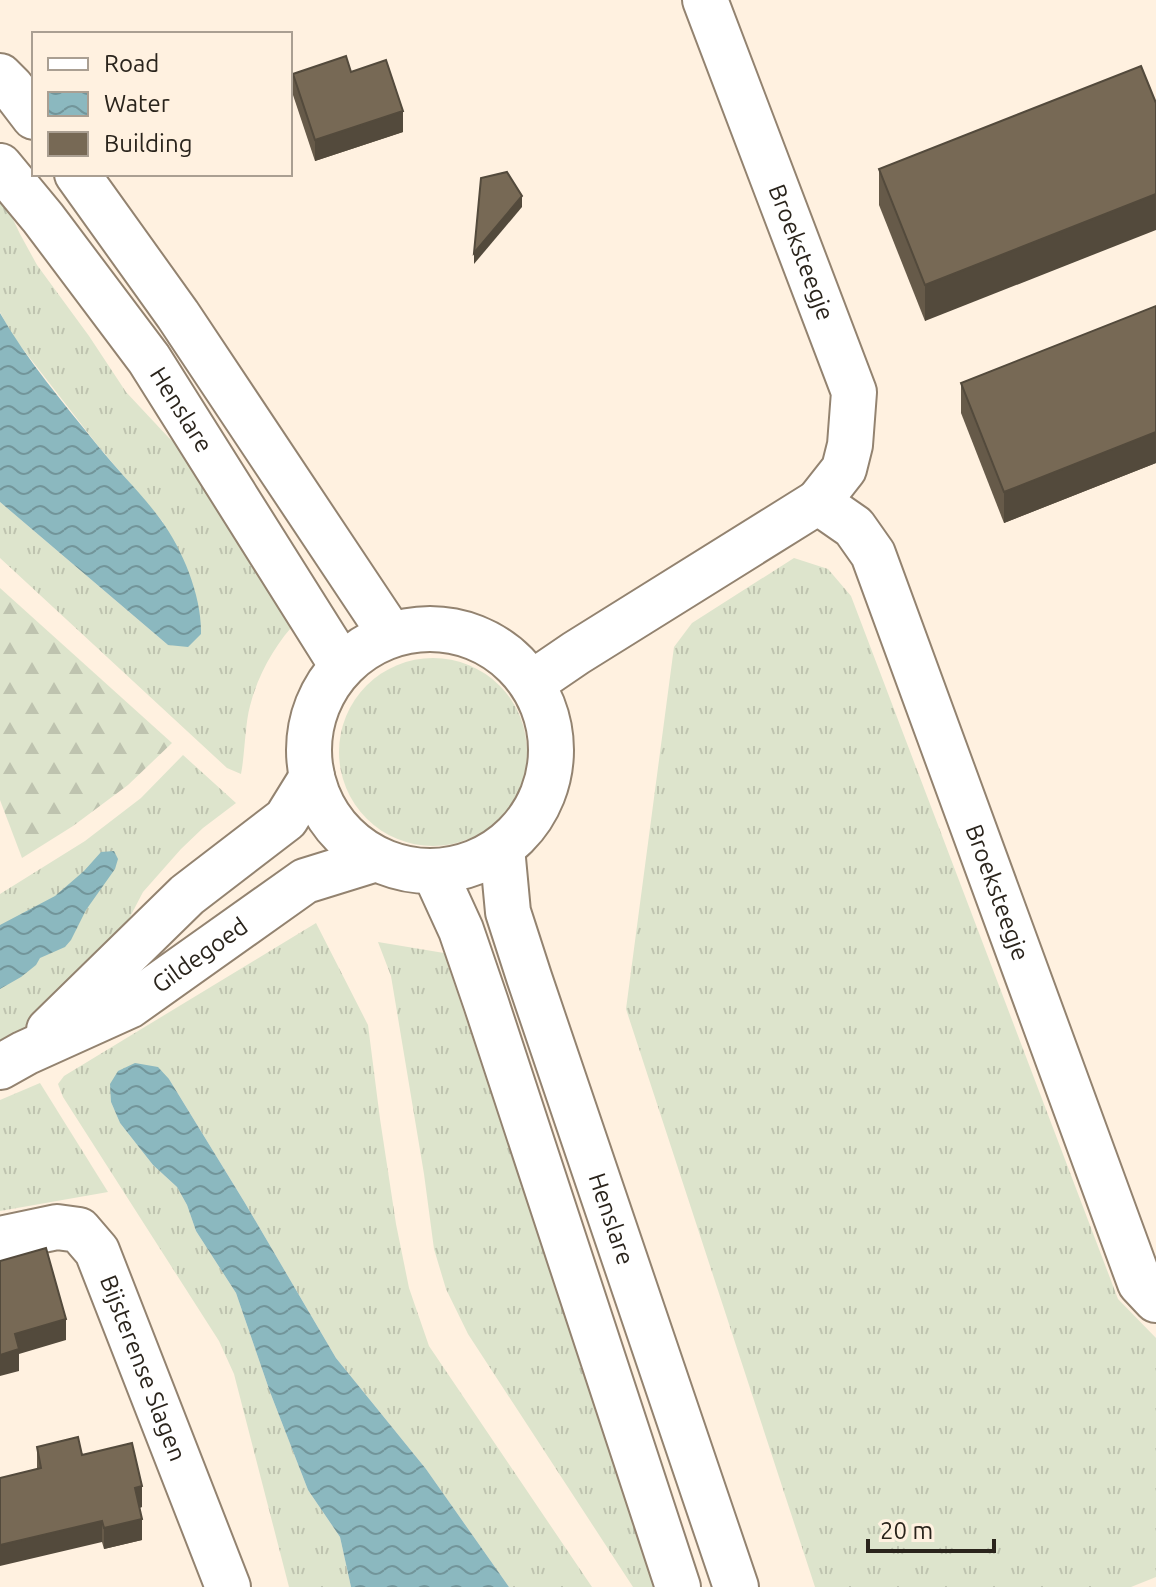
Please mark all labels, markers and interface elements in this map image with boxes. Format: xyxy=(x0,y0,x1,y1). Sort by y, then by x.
legend xyxy=(32,32,292,176)
text: Road xyxy=(104,50,159,77)
text: Water xyxy=(104,90,170,117)
text: Building xyxy=(104,130,192,157)
street label: Broeksteegje xyxy=(763,181,839,324)
street label: Henslare xyxy=(145,362,218,457)
street label: Broeksteegje xyxy=(960,821,1035,964)
street label: Gildegoed xyxy=(147,912,253,998)
street label: Henslare xyxy=(583,1169,640,1268)
street label: Bijsterense Slagen xyxy=(95,1271,192,1465)
scale bar xyxy=(868,1503,994,1553)
text: 20 m xyxy=(880,1517,933,1544)

